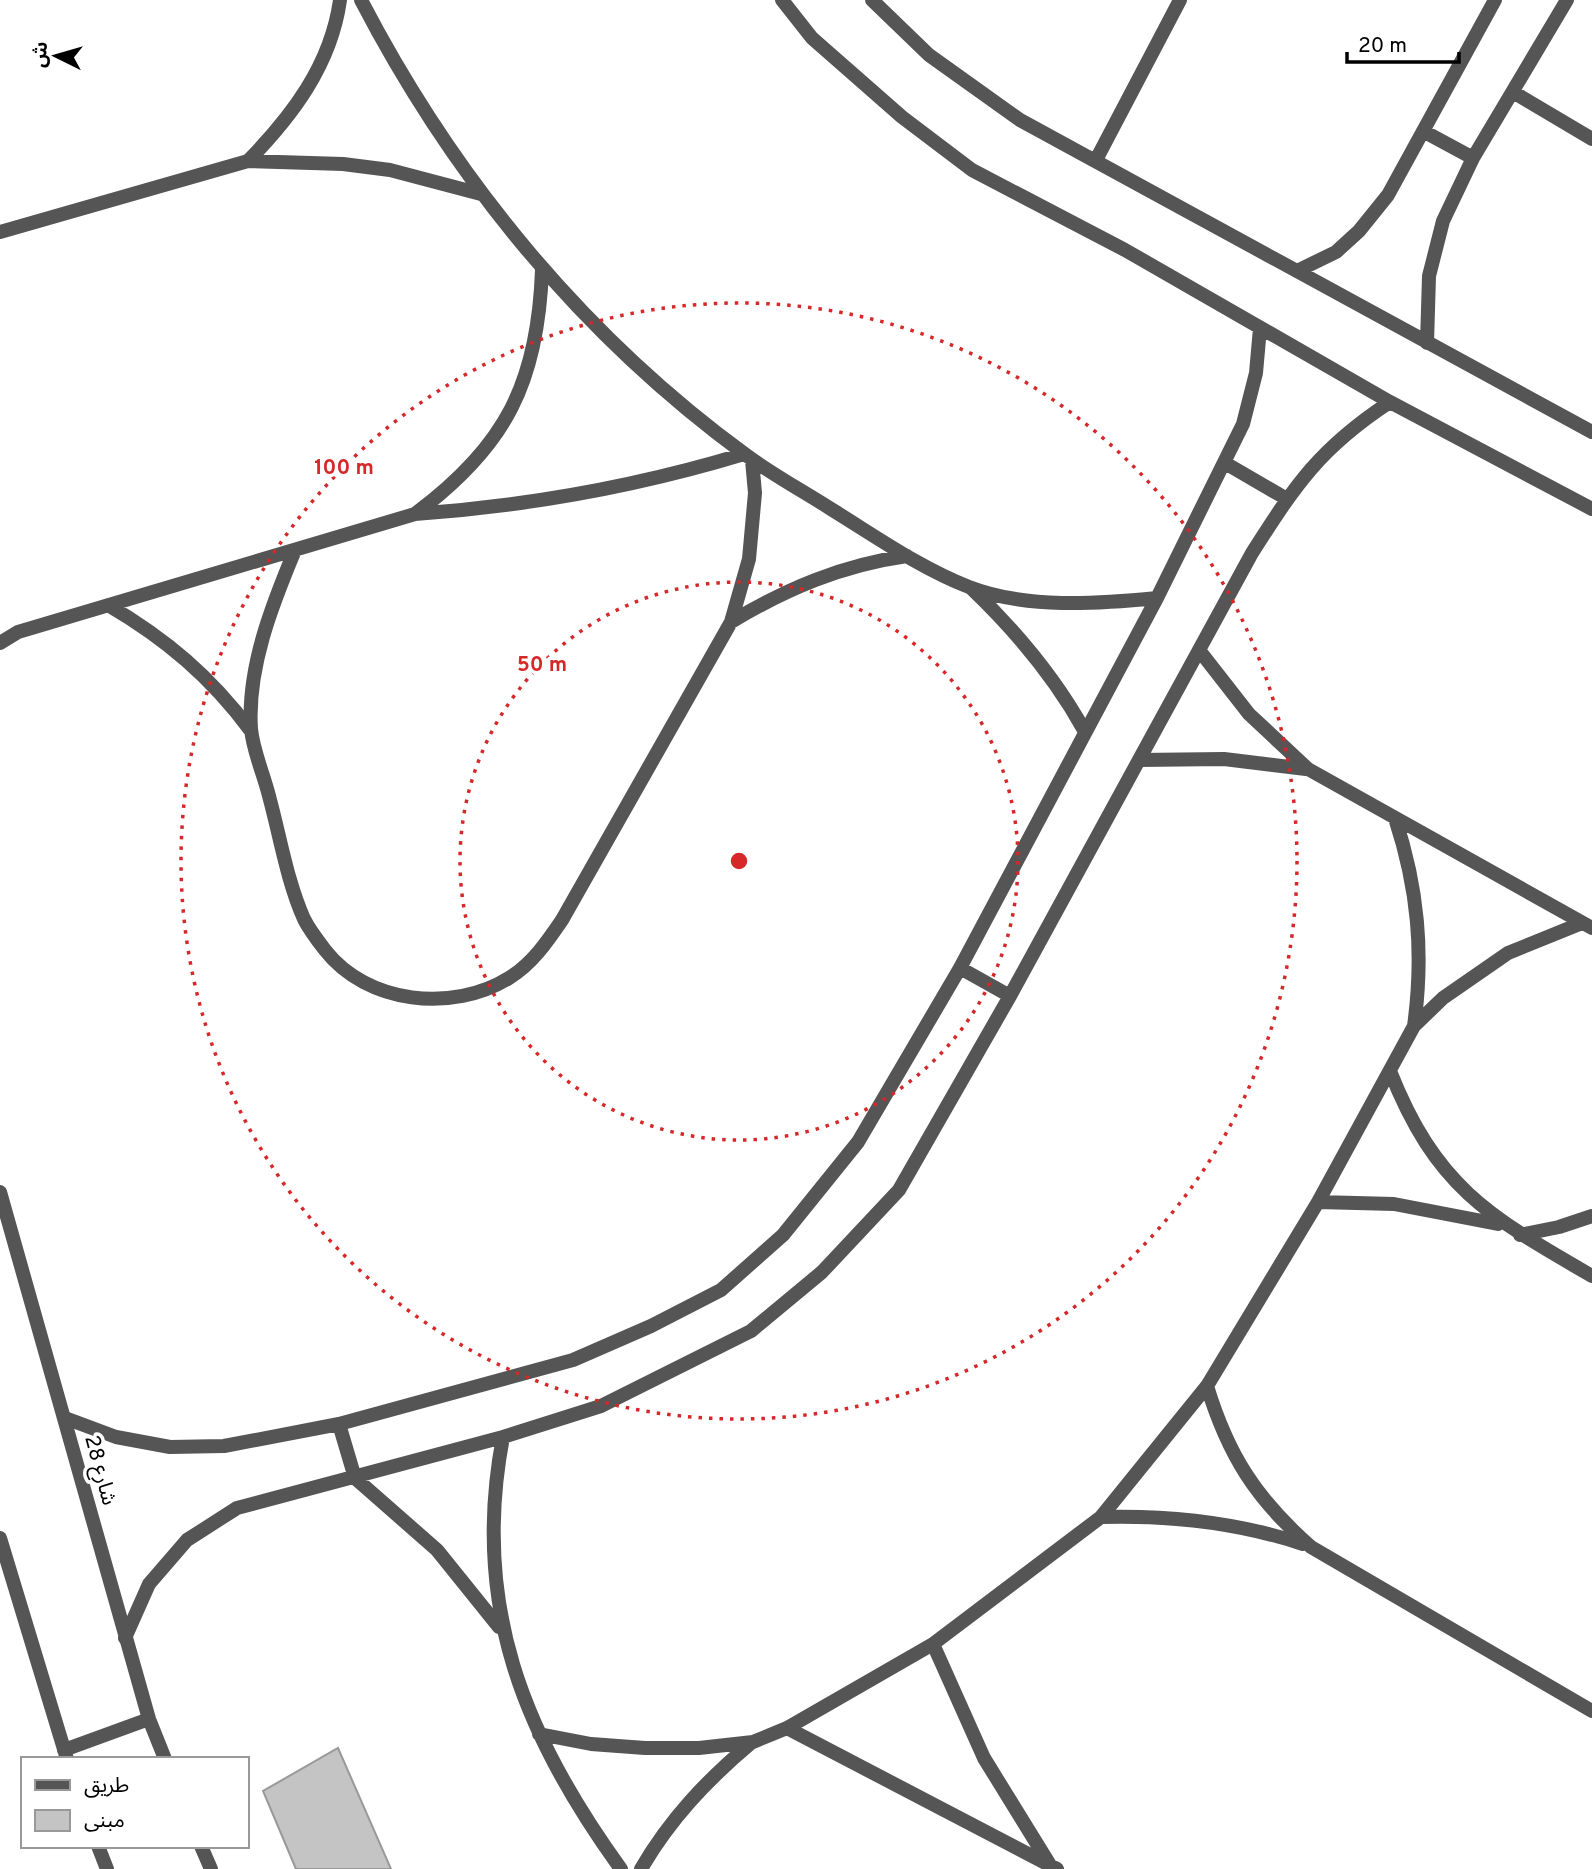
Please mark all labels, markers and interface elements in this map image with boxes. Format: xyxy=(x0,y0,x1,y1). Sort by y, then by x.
north arrow xyxy=(21,21,91,91)
scale bar xyxy=(1347,21,1459,65)
text: 20 m xyxy=(1358,33,1407,60)
text: ش xyxy=(28,41,54,69)
text: 100 m xyxy=(314,455,374,482)
text: 50 m xyxy=(517,652,567,679)
centre of rings xyxy=(727,849,751,873)
street label: شارع 28 xyxy=(77,1432,122,1508)
legend xyxy=(21,1757,248,1848)
text: طريق xyxy=(84,1773,129,1800)
text: مبنى xyxy=(84,1808,125,1835)

